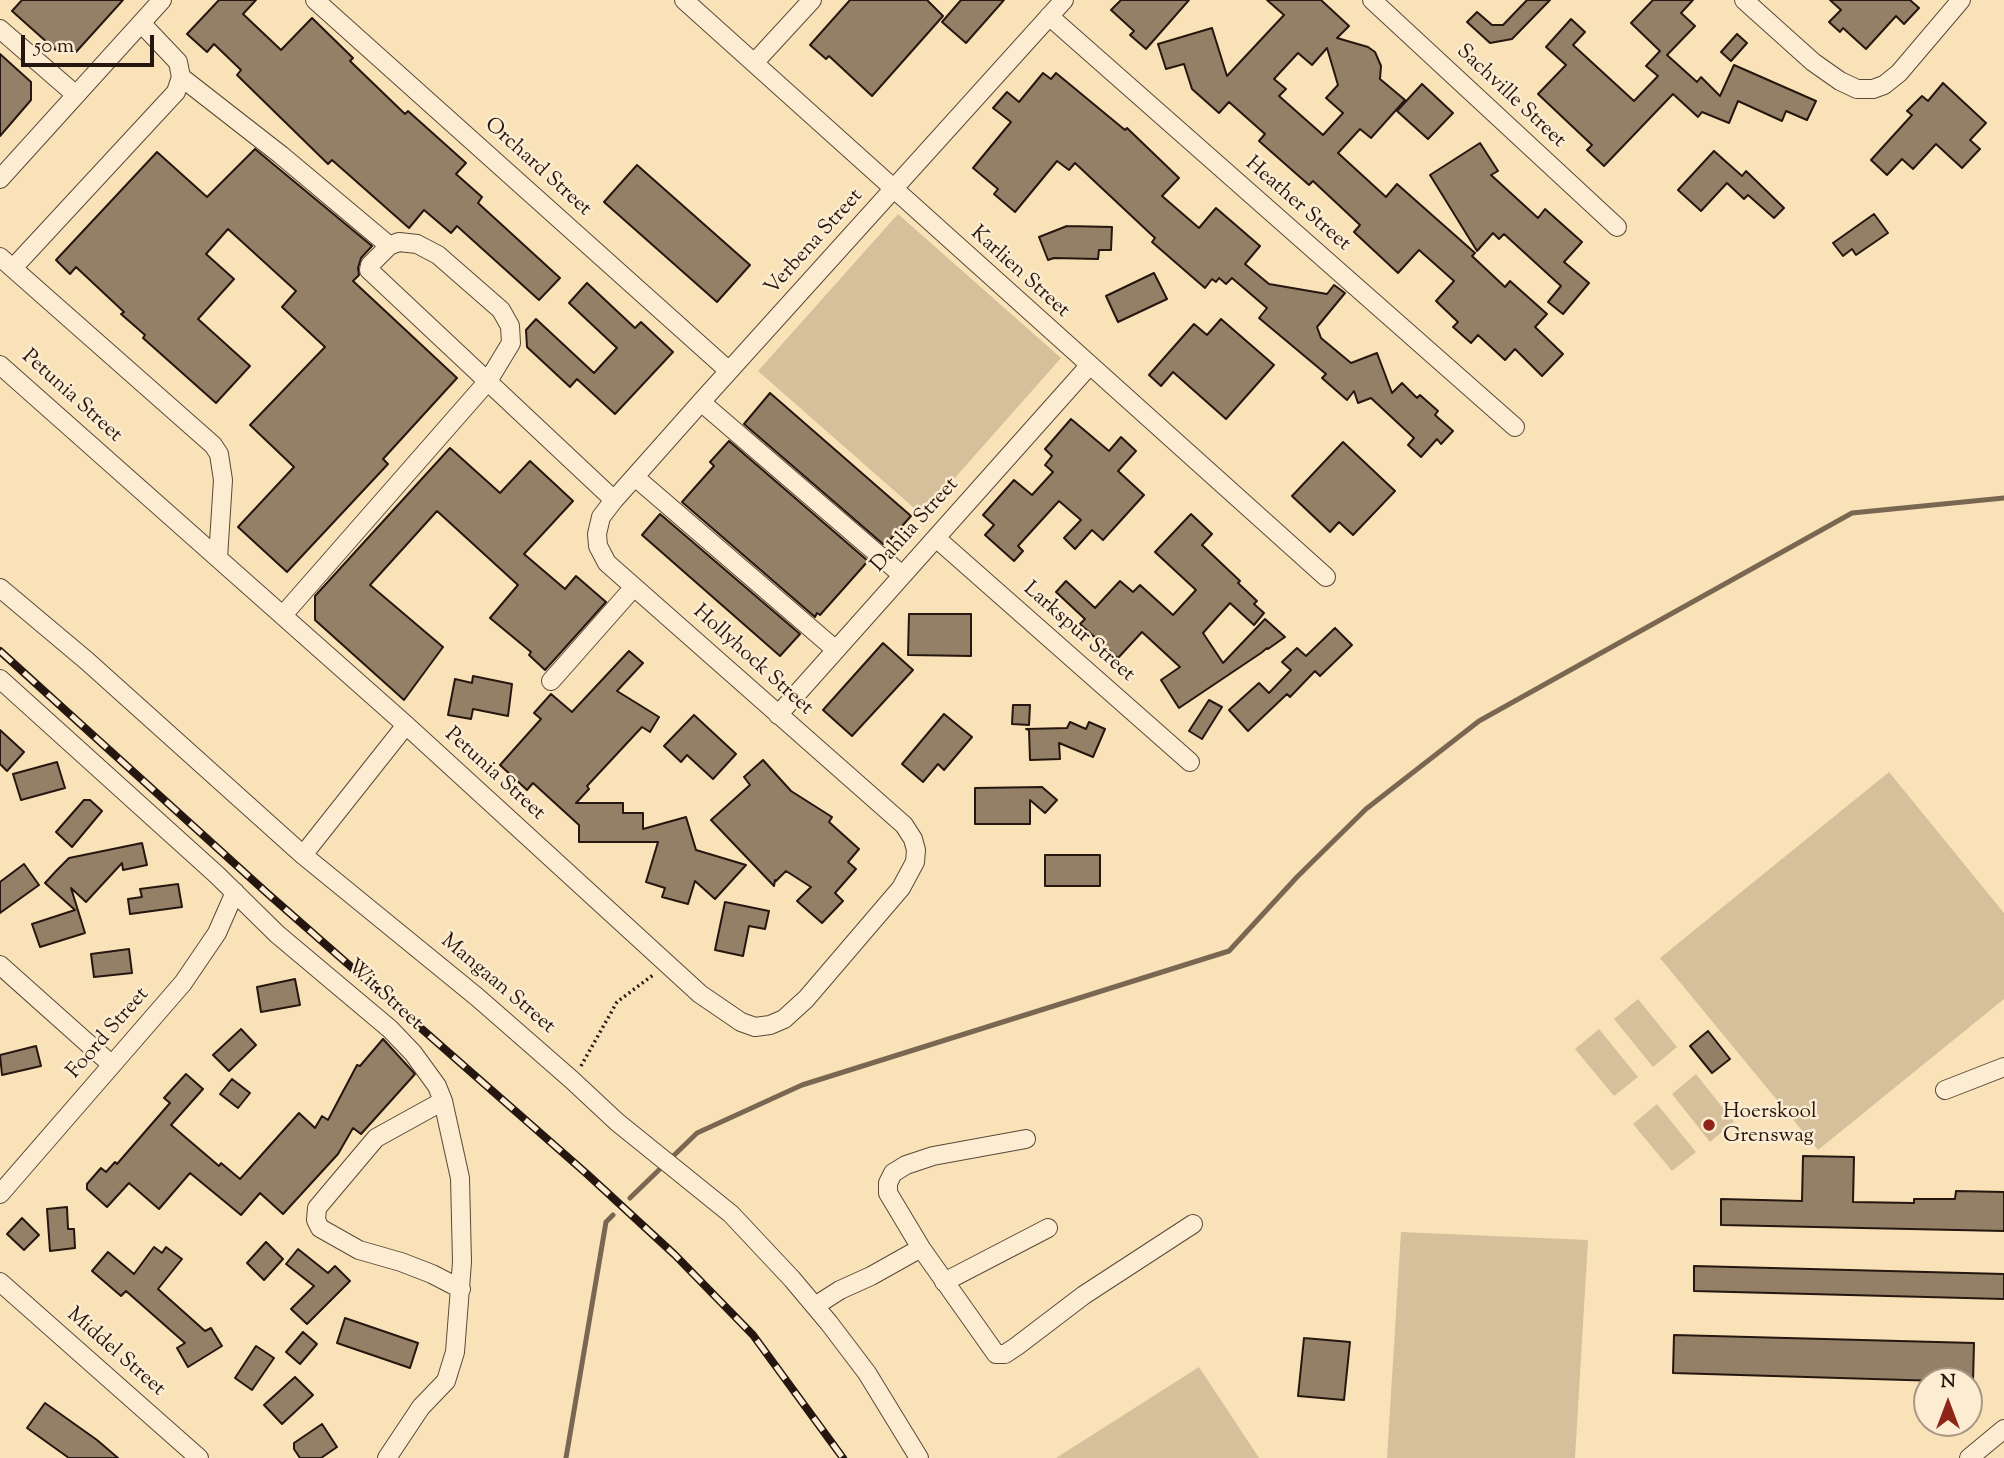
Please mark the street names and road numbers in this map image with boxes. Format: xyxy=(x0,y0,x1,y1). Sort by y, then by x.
street label: Sachville Street xyxy=(1450,40,1570,154)
street label: Orchard Street xyxy=(478,113,596,223)
street label: Heather Street xyxy=(1239,152,1355,258)
street label: Verbena Street xyxy=(761,185,869,301)
street label: Karlien Street xyxy=(964,222,1074,324)
street label: Petunia Street xyxy=(16,345,126,449)
street label: Dahlia Street xyxy=(867,473,965,579)
street label: Larkspur Street xyxy=(1017,578,1139,688)
street label: Hollyhock Street xyxy=(687,600,817,722)
street label: Petunia Street xyxy=(439,723,549,827)
street label: Mangaan Street xyxy=(435,930,559,1040)
street label: Wit Street xyxy=(341,955,427,1037)
street label: Foord Street xyxy=(63,983,155,1085)
street label: Middel Street xyxy=(60,1303,170,1403)

